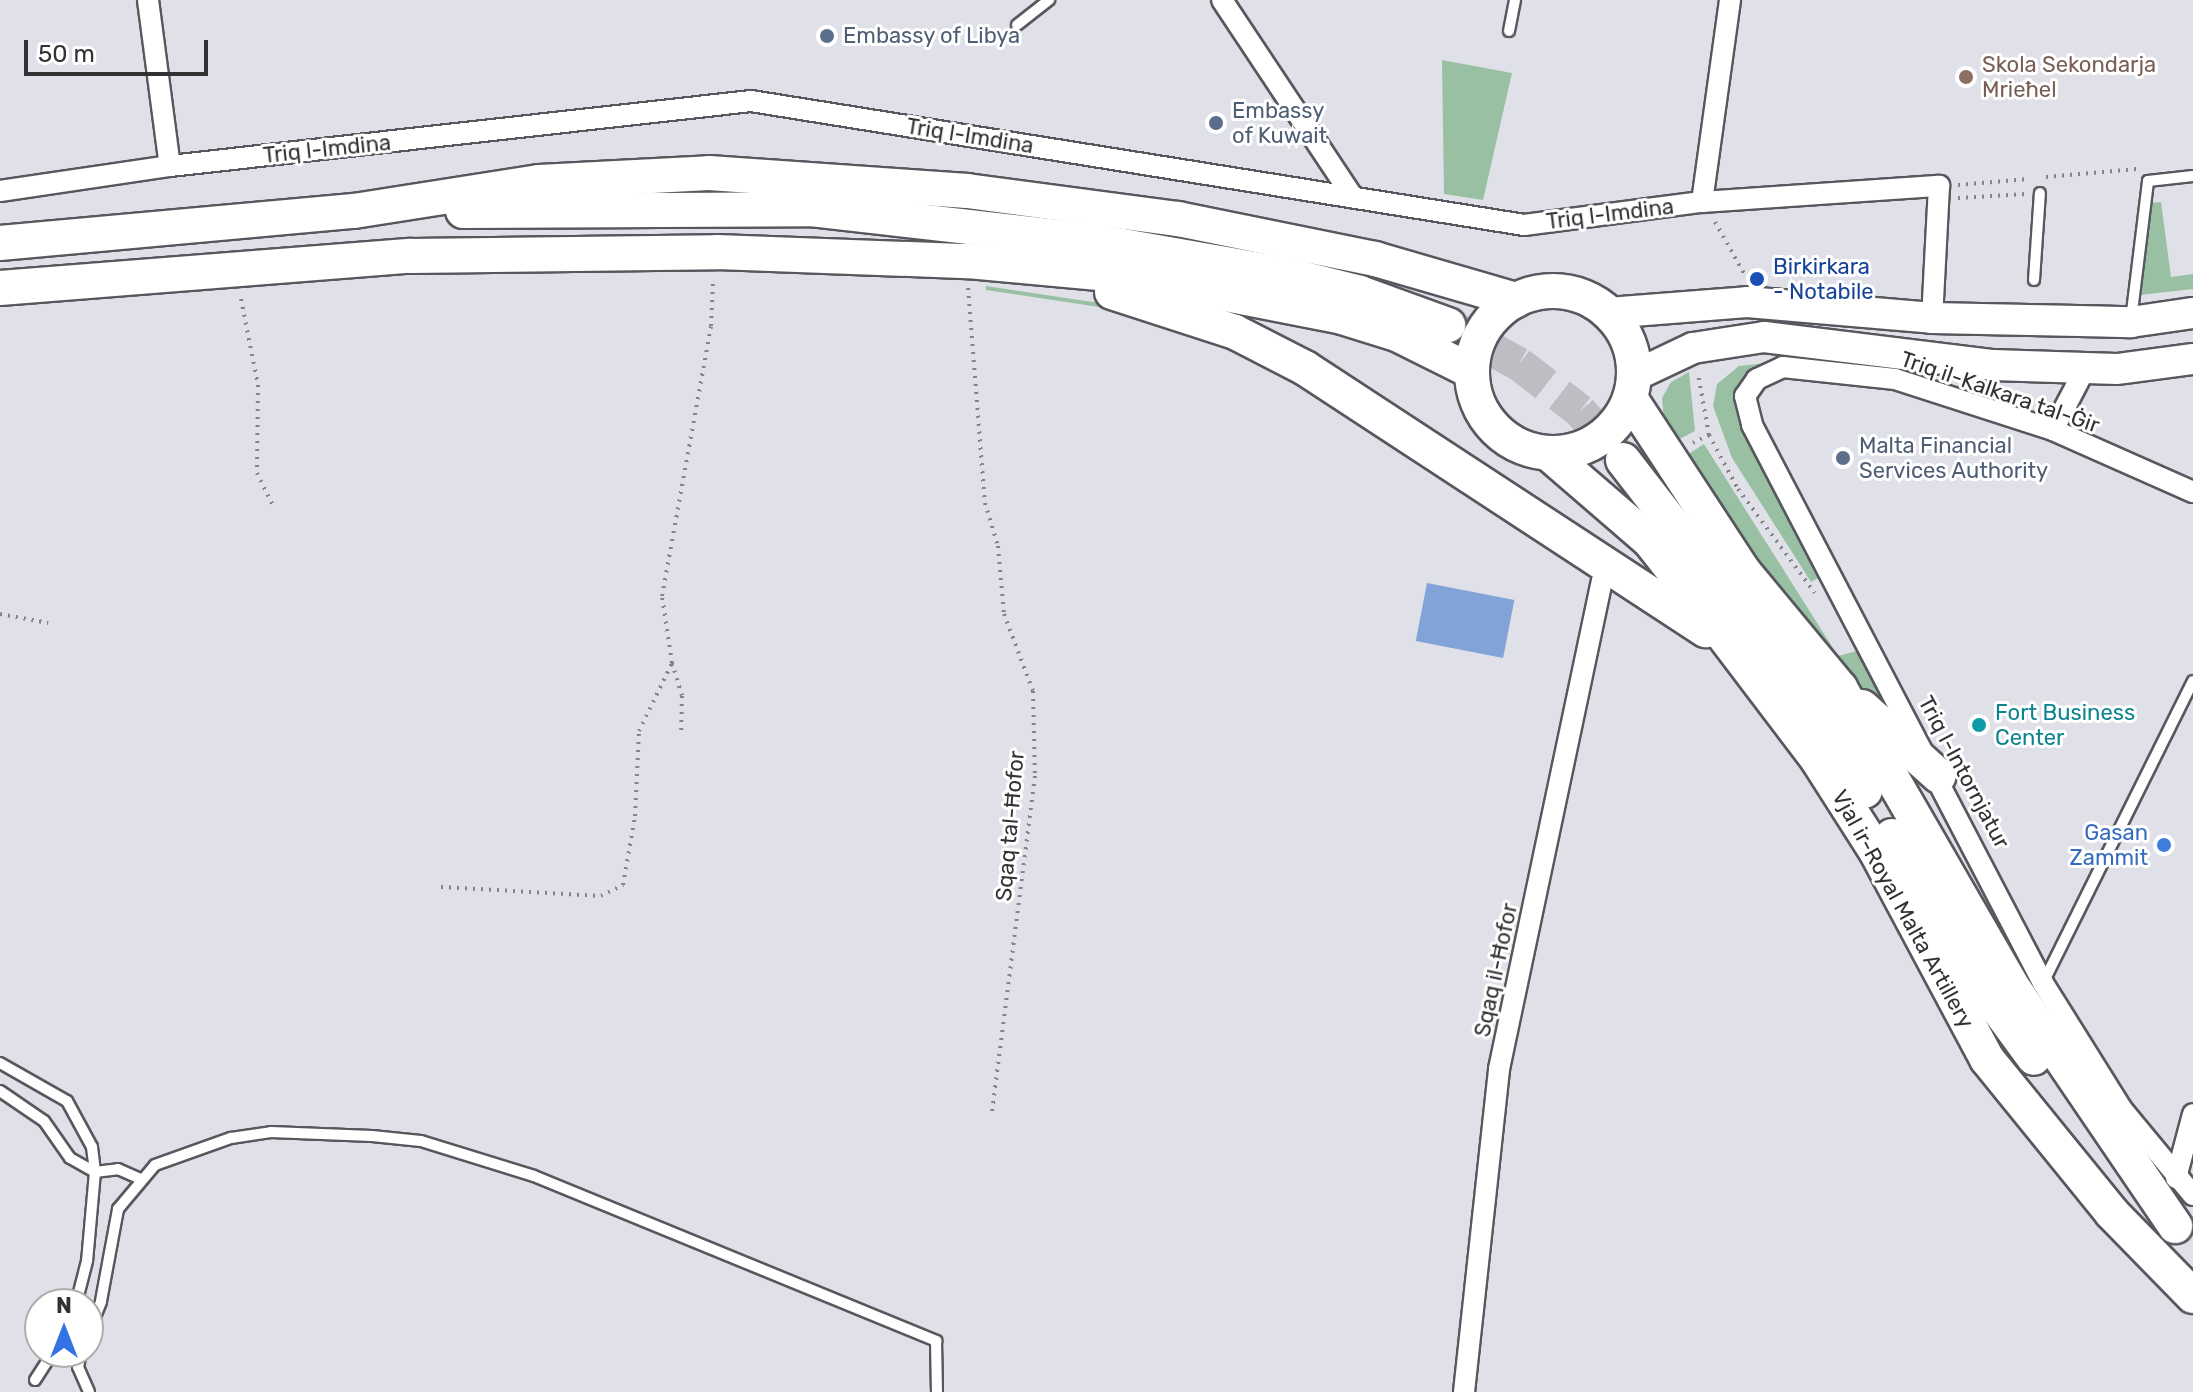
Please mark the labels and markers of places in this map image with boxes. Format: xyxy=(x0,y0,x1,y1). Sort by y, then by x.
place label: Embassy of Libya xyxy=(843,23,1021,49)
marker: Embassy of Libya xyxy=(818,27,836,45)
place label: Skola Sekondarja Mrieħel xyxy=(1982,51,2156,102)
marker: Skola Sekondarja Mrieħel xyxy=(1957,68,1975,86)
place label: Embassy of Kuwait xyxy=(1232,97,1328,148)
marker: Embassy of Kuwait xyxy=(1207,114,1225,132)
place label: Birkirkara - Notabile xyxy=(1773,253,1874,304)
marker: Birkirkara - Notabile xyxy=(1748,270,1766,288)
place label: Malta Financial Services Authority xyxy=(1859,432,2049,484)
marker: Malta Financial Services Authority xyxy=(1834,449,1852,467)
place label: Fort Business Center xyxy=(1995,699,2135,750)
marker: Fort Business Center xyxy=(1970,716,1988,734)
place label: Gasan Zammit xyxy=(2070,819,2148,870)
marker: Gasan Zammit xyxy=(2155,836,2173,854)

